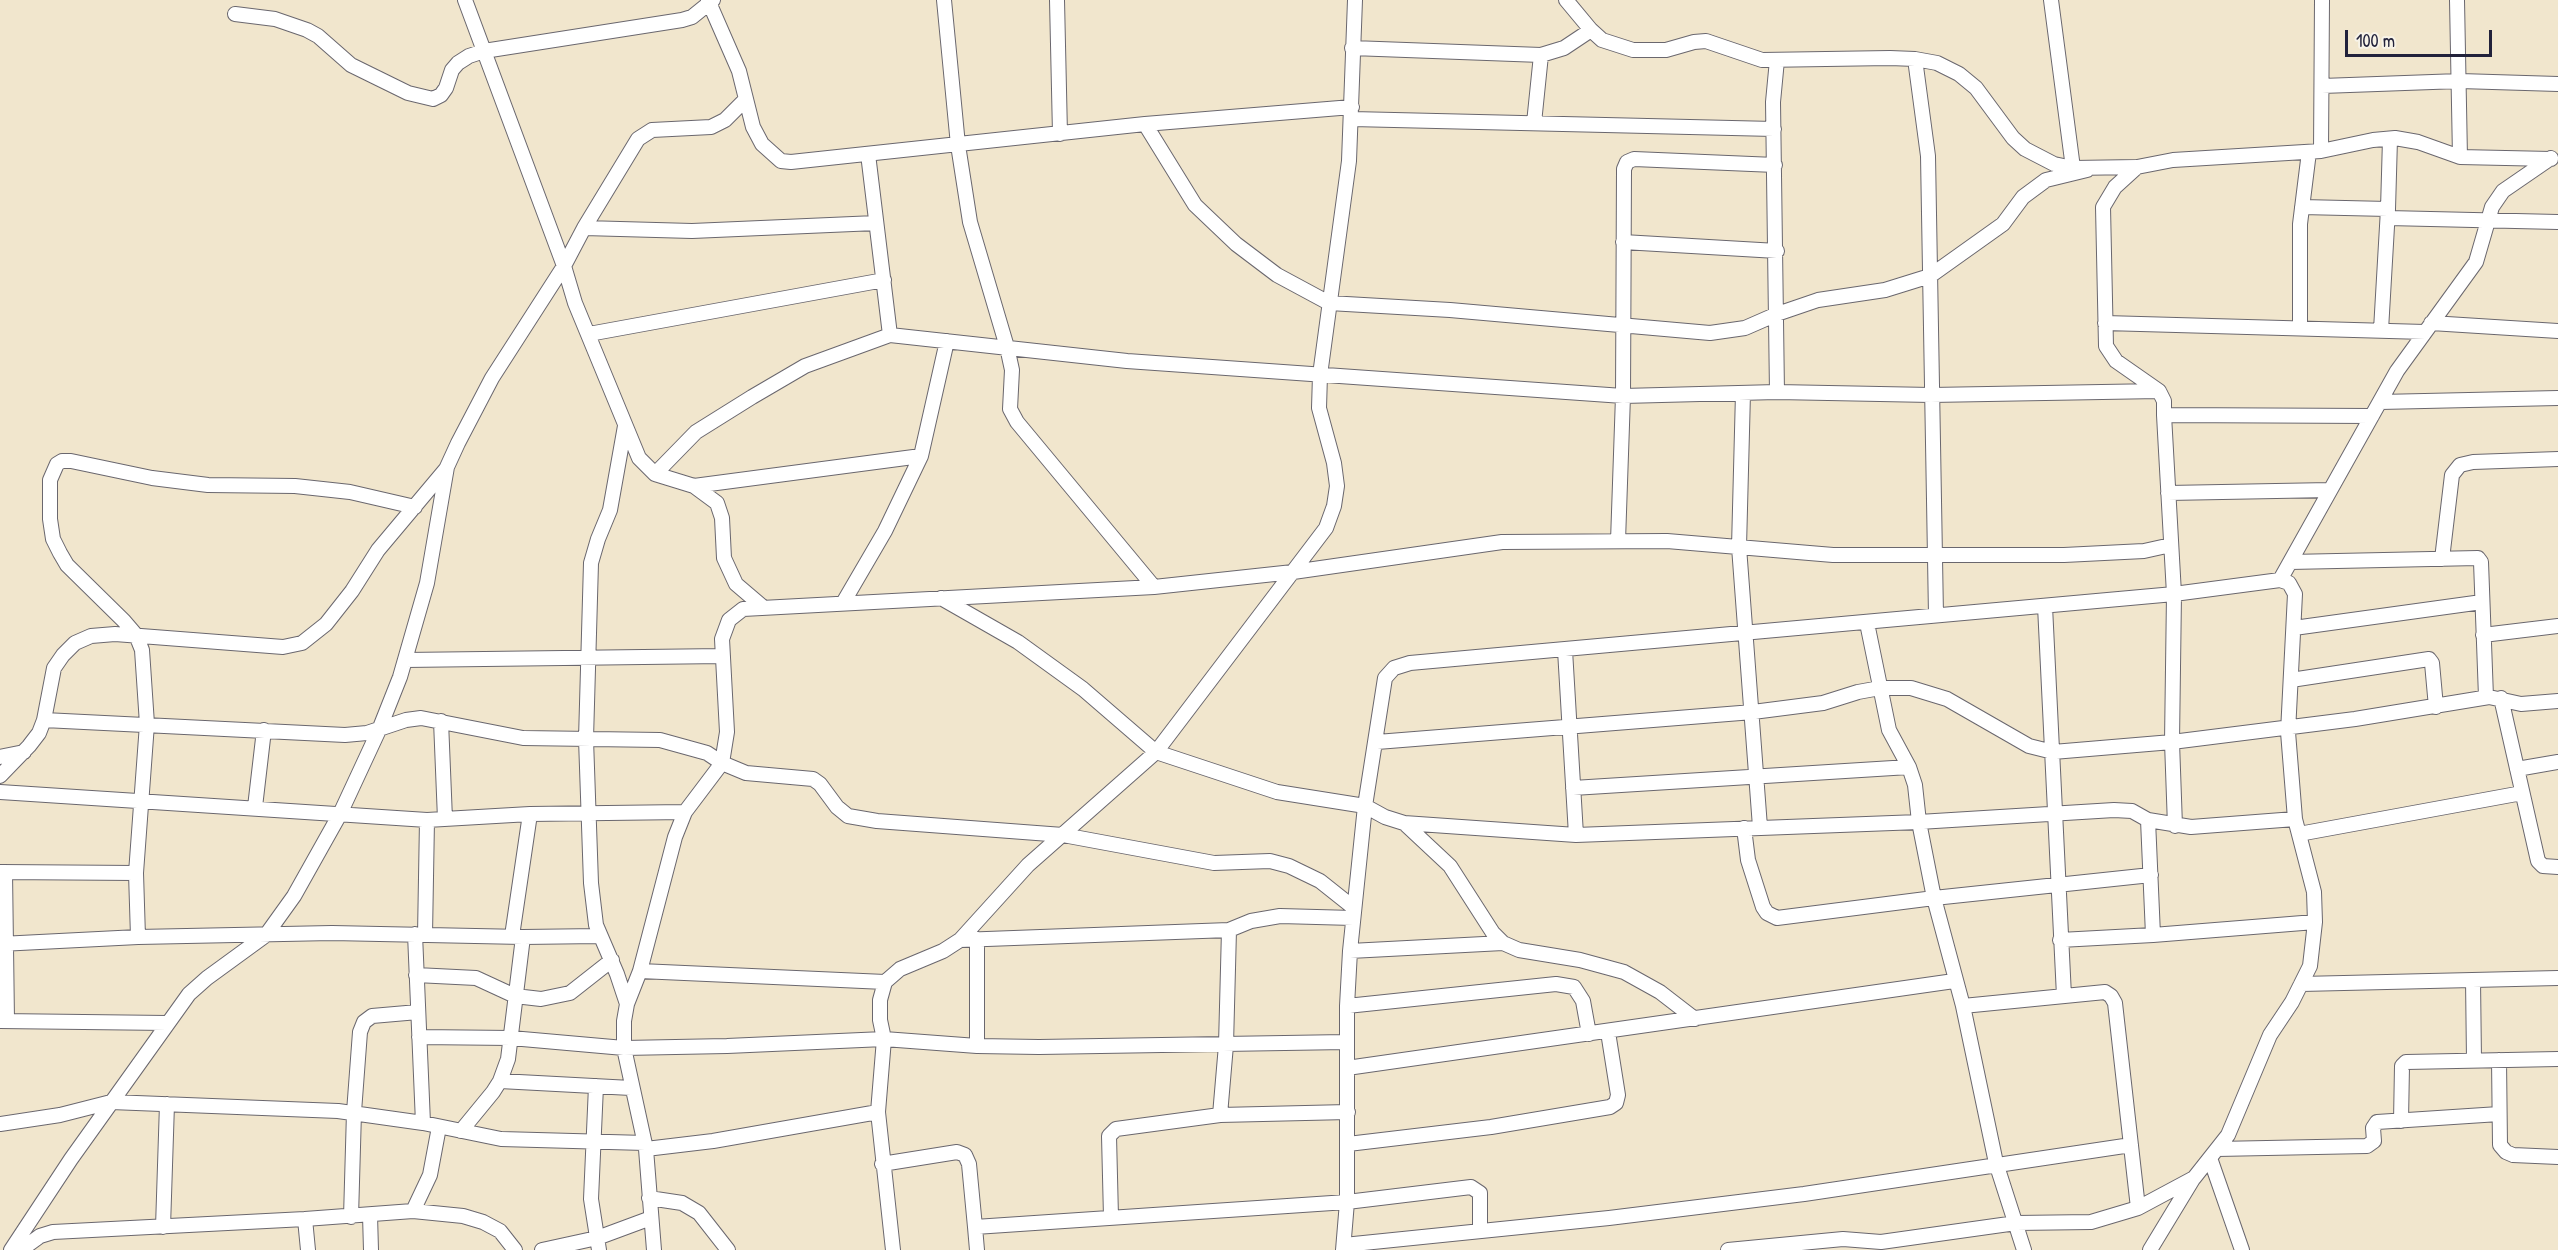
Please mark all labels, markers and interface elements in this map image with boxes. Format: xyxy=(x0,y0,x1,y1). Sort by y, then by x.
scale bar xyxy=(2348,18,2495,56)
text: 100 m xyxy=(2356,28,2395,53)

